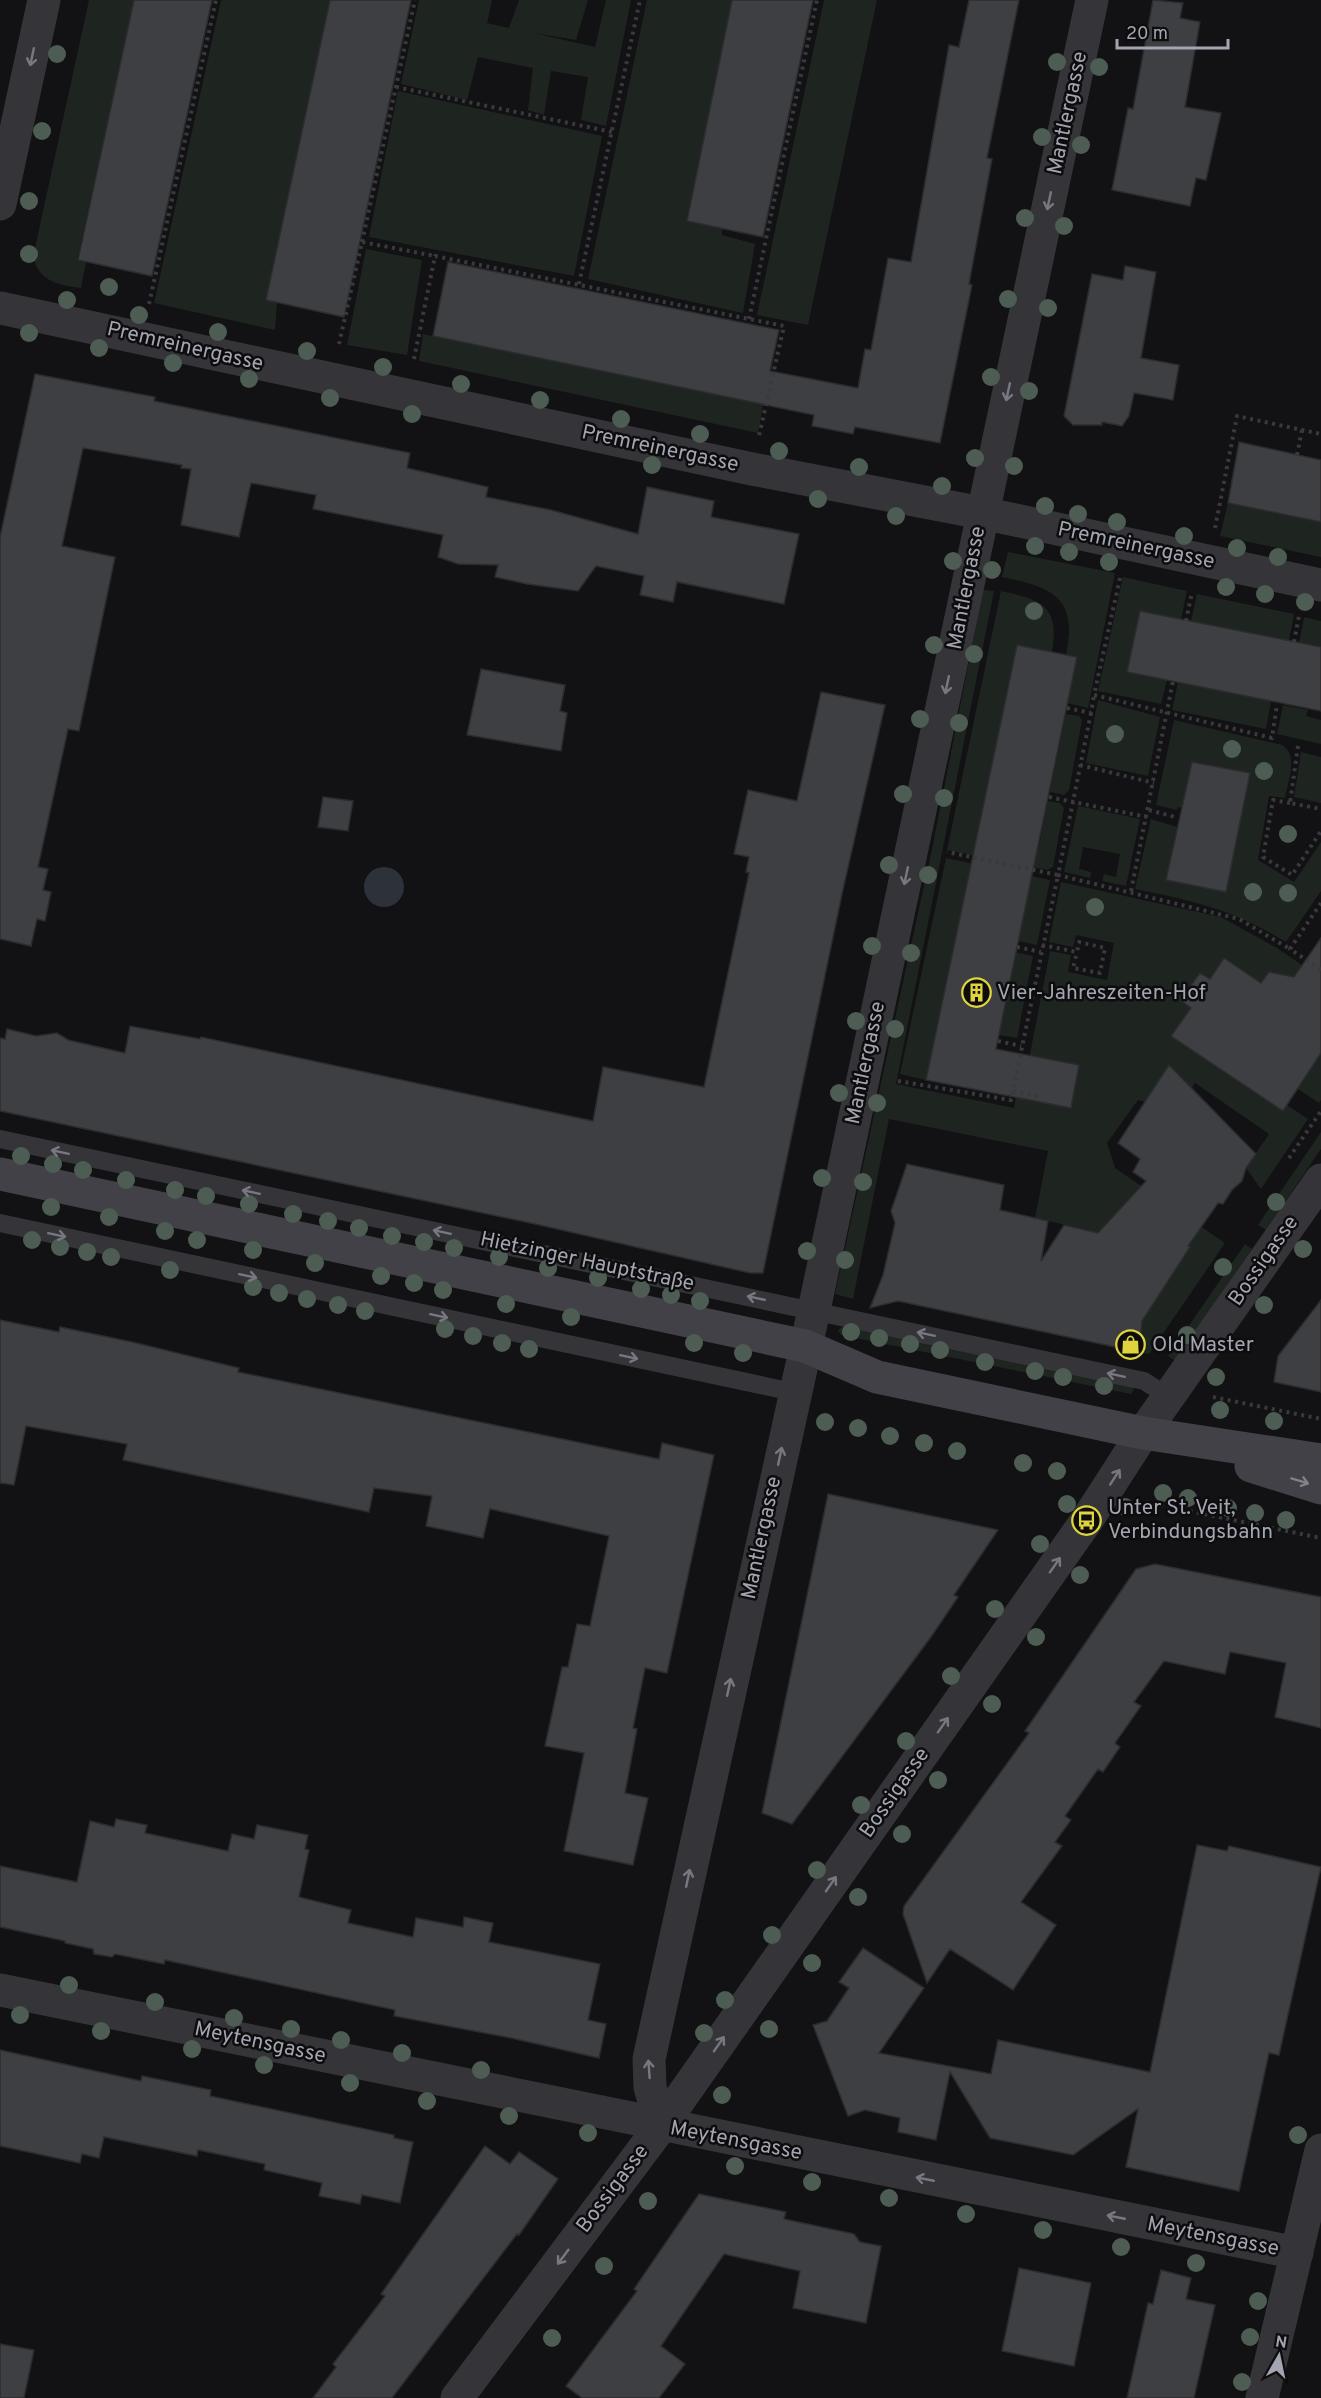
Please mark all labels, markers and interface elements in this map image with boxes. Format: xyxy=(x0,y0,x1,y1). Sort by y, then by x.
scale bar xyxy=(1117,12,1228,50)
text: 20 m xyxy=(1126,23,1168,46)
one-way arrow xyxy=(26,47,37,66)
street label: Mantlergasse xyxy=(1042,49,1094,177)
one-way arrow xyxy=(1043,191,1054,210)
street label: Premreinergasse xyxy=(104,316,266,378)
one-way arrow xyxy=(1002,381,1013,401)
street label: Premreinergasse xyxy=(579,419,741,479)
street label: Premreinergasse xyxy=(1055,516,1217,576)
street label: Mantlergasse xyxy=(942,524,992,652)
one-way arrow xyxy=(941,676,953,695)
one-way arrow xyxy=(900,866,912,885)
building icon: Vier-Jahreszeiten-Hof xyxy=(960,977,992,1009)
place label: Vier-Jahreszeiten-Hof xyxy=(997,980,1206,1007)
street label: Mantlergasse xyxy=(840,999,892,1127)
one-way arrow xyxy=(51,1146,71,1157)
one-way arrow xyxy=(242,1186,261,1197)
street label: Bossigasse xyxy=(1223,1211,1305,1311)
one-way arrow xyxy=(433,1226,452,1237)
street label: Hietzinger Hauptstraße xyxy=(477,1226,697,1298)
one-way arrow xyxy=(47,1230,66,1241)
one-way arrow xyxy=(238,1271,257,1282)
one-way arrow xyxy=(747,1291,766,1303)
one-way arrow xyxy=(429,1311,448,1323)
one-way arrow xyxy=(916,1327,935,1339)
shop icon: Old Master xyxy=(1115,1329,1147,1361)
place label: Old Master xyxy=(1152,1332,1254,1359)
one-way arrow xyxy=(619,1352,639,1363)
one-way arrow xyxy=(1107,1369,1126,1380)
one-way arrow xyxy=(774,1446,786,1465)
one-way arrow xyxy=(1110,1469,1122,1486)
street label: Mantlergasse xyxy=(736,1474,788,1602)
one-way arrow xyxy=(1290,1476,1309,1487)
place label: Unter St. Veit, Verbindungsbahn xyxy=(1108,1495,1273,1546)
bus stop icon: Unter St. Veit, Verbindungsbahn xyxy=(1071,1504,1103,1536)
one-way arrow xyxy=(1049,1557,1061,1574)
one-way arrow xyxy=(724,1678,736,1697)
one-way arrow xyxy=(937,1717,949,1733)
street label: Bossigasse xyxy=(854,1743,936,1843)
one-way arrow xyxy=(683,1869,694,1888)
one-way arrow xyxy=(825,1876,837,1893)
street label: Meytensgasse xyxy=(192,2016,328,2070)
one-way arrow xyxy=(713,2036,725,2052)
one-way arrow xyxy=(644,2059,655,2079)
street label: Meytensgasse xyxy=(668,2115,804,2167)
street label: Bossigasse xyxy=(571,2139,655,2239)
one-way arrow xyxy=(915,2173,935,2184)
one-way arrow xyxy=(1106,2211,1126,2222)
street label: Meytensgasse xyxy=(1145,2211,1281,2263)
one-way arrow xyxy=(556,2248,569,2264)
north arrow xyxy=(1249,2326,1309,2386)
text: N xyxy=(1274,2332,1288,2354)

